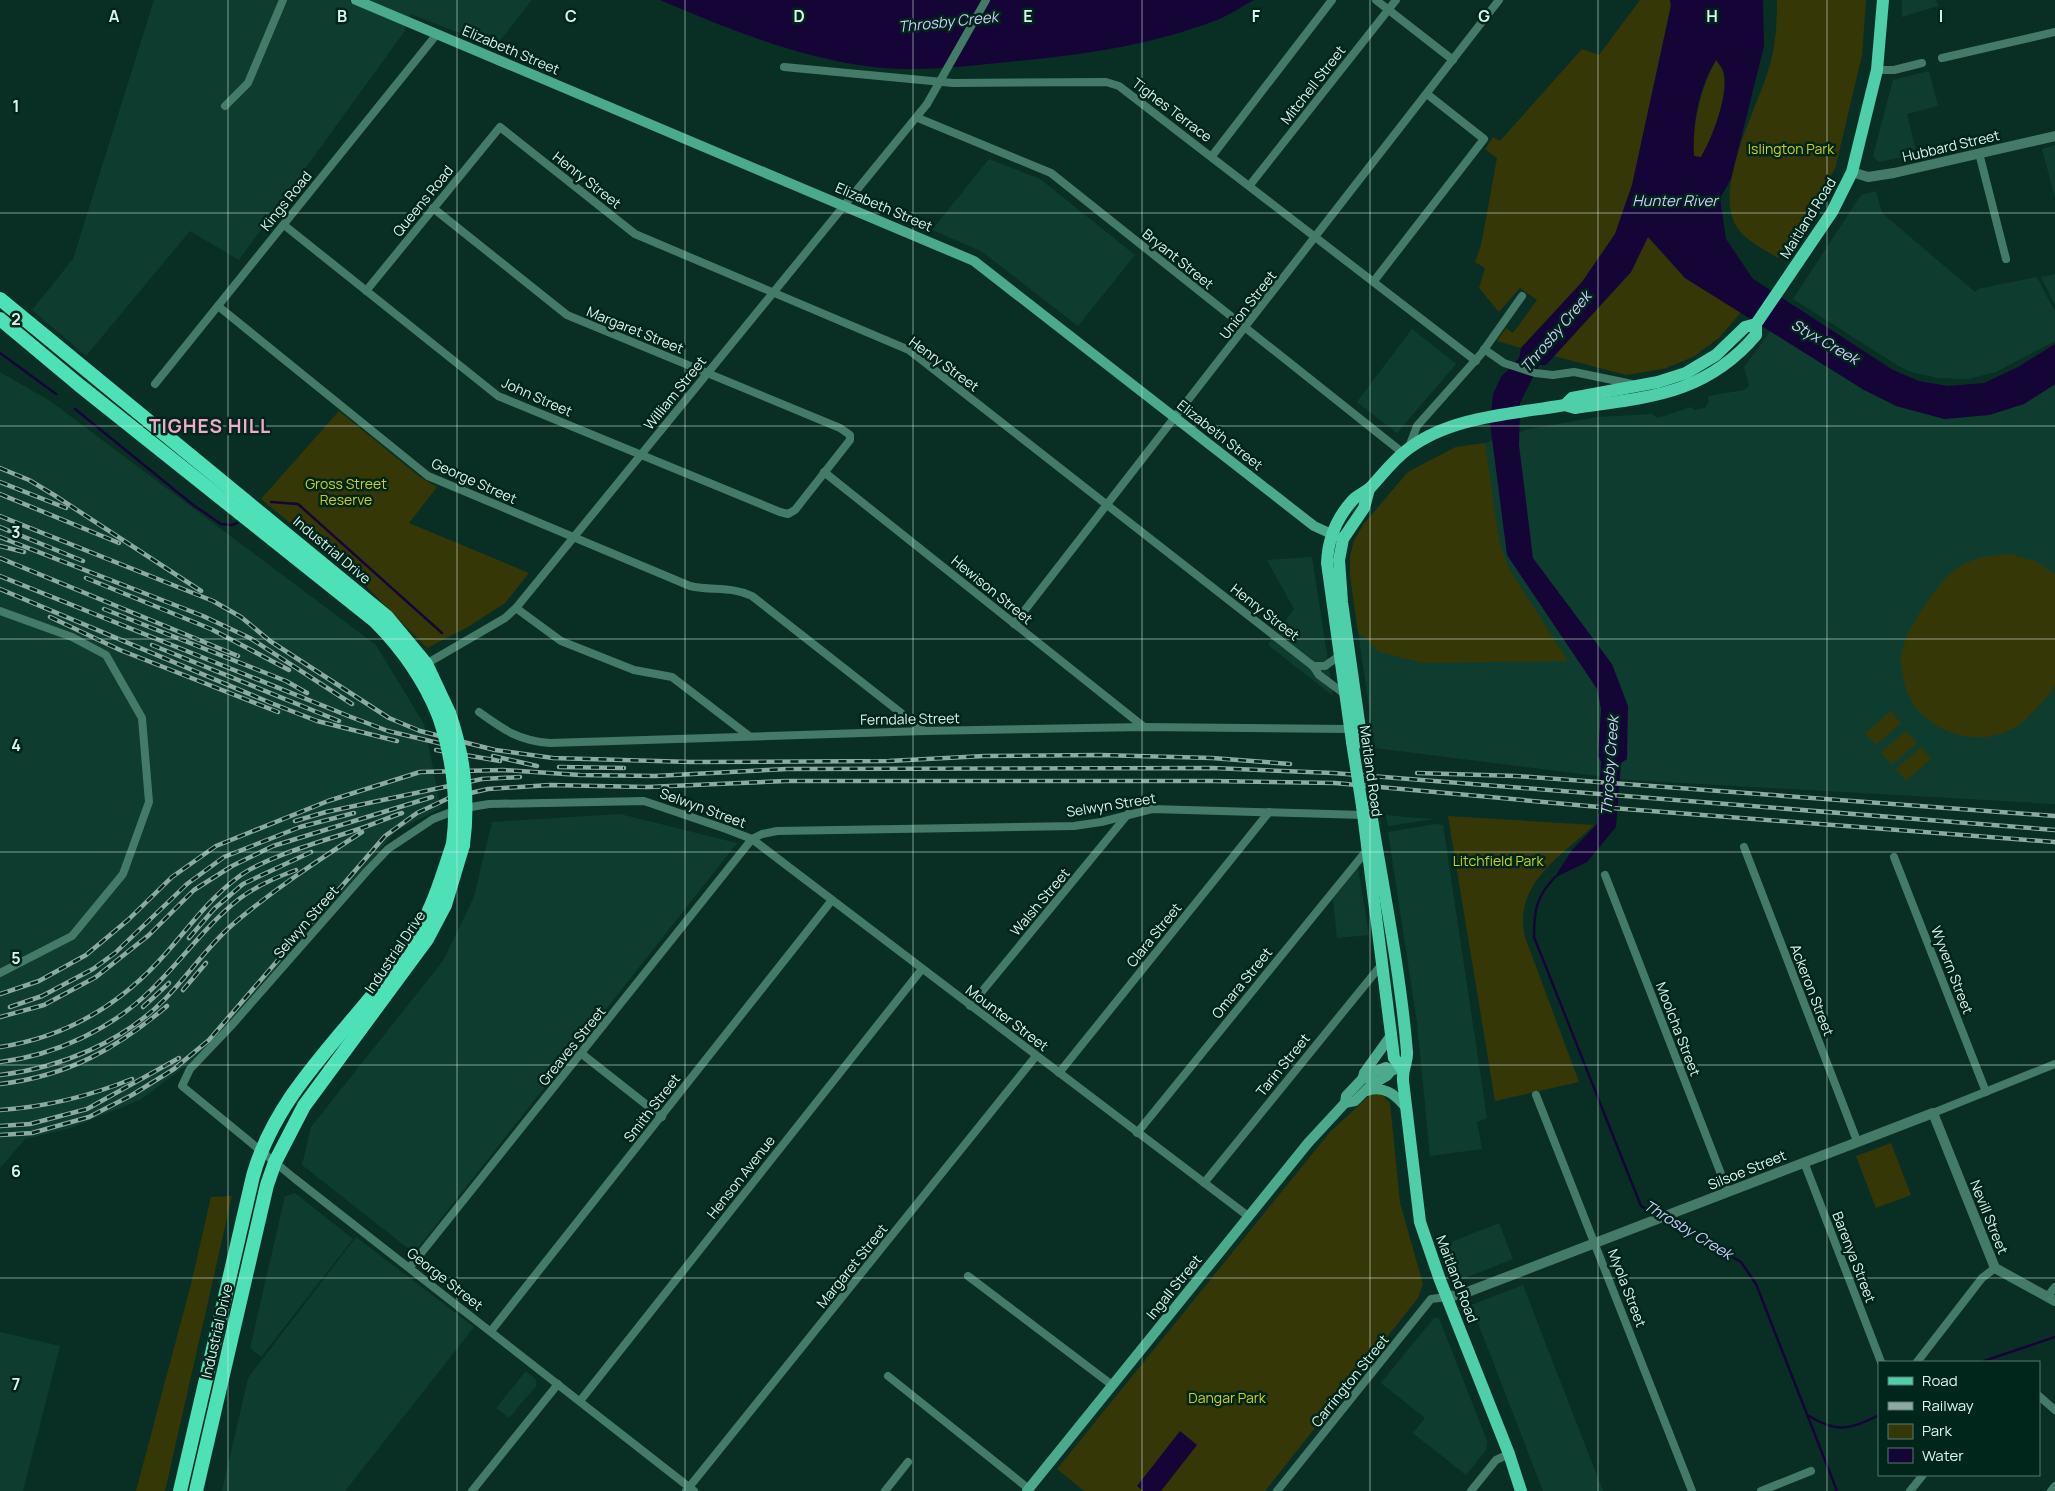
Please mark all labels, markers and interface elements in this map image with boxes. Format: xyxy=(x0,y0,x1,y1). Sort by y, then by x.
text: A xyxy=(109,5,120,27)
text: B xyxy=(337,5,347,27)
text: C xyxy=(565,5,577,27)
text: D xyxy=(793,5,805,27)
text: E xyxy=(1023,5,1033,27)
text: F xyxy=(1252,5,1261,27)
text: G xyxy=(1478,5,1490,27)
text: H xyxy=(1706,5,1718,27)
text: I xyxy=(1939,5,1943,27)
water label: Throsby Creek xyxy=(897,6,1001,37)
street label: Elizabeth Street xyxy=(460,21,563,79)
street label: Mitchell Street xyxy=(1276,41,1350,128)
street label: Tighes Terrace xyxy=(1129,73,1216,146)
text: 1 xyxy=(12,95,20,117)
street label: Hubbard Street xyxy=(1900,125,2002,166)
park label: Islington Park xyxy=(1748,139,1835,158)
street label: Henry Street xyxy=(549,147,626,213)
street label: Queens Road xyxy=(388,161,457,240)
street label: Kings Road xyxy=(256,167,315,234)
street label: Maitland Road xyxy=(1775,174,1840,262)
street label: Elizabeth Street xyxy=(833,178,936,236)
water label: Hunter River xyxy=(1632,190,1720,211)
street label: Bryant Street xyxy=(1139,224,1218,293)
street label: Union Street xyxy=(1215,266,1281,343)
water label: Throsby Creek xyxy=(1515,285,1597,377)
street label: Margaret Street xyxy=(584,301,687,358)
text: 2 xyxy=(11,308,21,330)
water label: Styx Creek xyxy=(1788,314,1865,371)
street label: Henry Street xyxy=(905,332,983,396)
street label: William Street xyxy=(639,352,710,433)
street label: John Street xyxy=(499,373,576,421)
street label: Elizabeth Street xyxy=(1174,395,1267,474)
district label: TIGHES HILL xyxy=(149,413,271,439)
street label: George Street xyxy=(429,453,520,508)
park label: Gross Street Reserve xyxy=(305,474,387,509)
street label: Industrial Drive xyxy=(289,511,375,588)
text: 3 xyxy=(11,521,21,543)
street label: Hewison Street xyxy=(948,551,1037,629)
street label: Henry Street xyxy=(1227,579,1304,645)
street label: Ferndale Street xyxy=(860,708,960,729)
water label: Throsby Creek xyxy=(1596,713,1624,817)
street label: Maitland Road xyxy=(1356,724,1387,818)
text: 4 xyxy=(11,734,21,756)
street label: Selwyn Street xyxy=(657,783,749,832)
street label: Selwyn Street xyxy=(1065,788,1157,821)
park label: Litchfield Park xyxy=(1453,851,1544,870)
street label: Walsh Street xyxy=(1006,863,1074,940)
street label: Selwyn Street xyxy=(269,881,343,962)
street label: Clara Street xyxy=(1122,898,1186,971)
street label: Industrial Drive xyxy=(360,907,429,997)
street label: Wyvern Street xyxy=(1927,923,1978,1017)
street label: Ackeron Street xyxy=(1786,941,1839,1039)
street label: Omara Street xyxy=(1207,943,1276,1022)
text: 5 xyxy=(11,947,21,969)
street label: Moolcha Street xyxy=(1652,979,1705,1079)
street label: Mounter Street xyxy=(962,980,1053,1055)
street label: Greaves Street xyxy=(534,1002,610,1089)
street label: Tarin Street xyxy=(1251,1029,1314,1100)
street label: Smith Street xyxy=(619,1069,684,1146)
street label: Henson Avenue xyxy=(702,1131,779,1222)
street label: Silsoe Street xyxy=(1705,1145,1789,1194)
text: 6 xyxy=(11,1160,21,1182)
street label: Nevill Street xyxy=(1966,1177,2013,1257)
water label: Throsby Creek xyxy=(1640,1195,1739,1266)
street label: Barenya Street xyxy=(1828,1209,1881,1305)
street label: Margaret Street xyxy=(812,1219,892,1312)
street label: Maitland Road xyxy=(1432,1232,1483,1325)
street label: George Street xyxy=(403,1243,488,1314)
street label: Myola Street xyxy=(1604,1246,1651,1330)
street label: Ingall Street xyxy=(1142,1250,1206,1323)
street label: Industrial Drive xyxy=(196,1282,237,1380)
street label: Carrington Street xyxy=(1306,1330,1393,1431)
legend xyxy=(1878,1361,2040,1476)
text: Road xyxy=(1922,1370,1958,1391)
text: 7 xyxy=(12,1373,20,1395)
park label: Dangar Park xyxy=(1188,1388,1267,1407)
text: Railway xyxy=(1922,1395,1974,1416)
text: Park xyxy=(1922,1420,1952,1441)
text: Water xyxy=(1922,1445,1964,1466)

